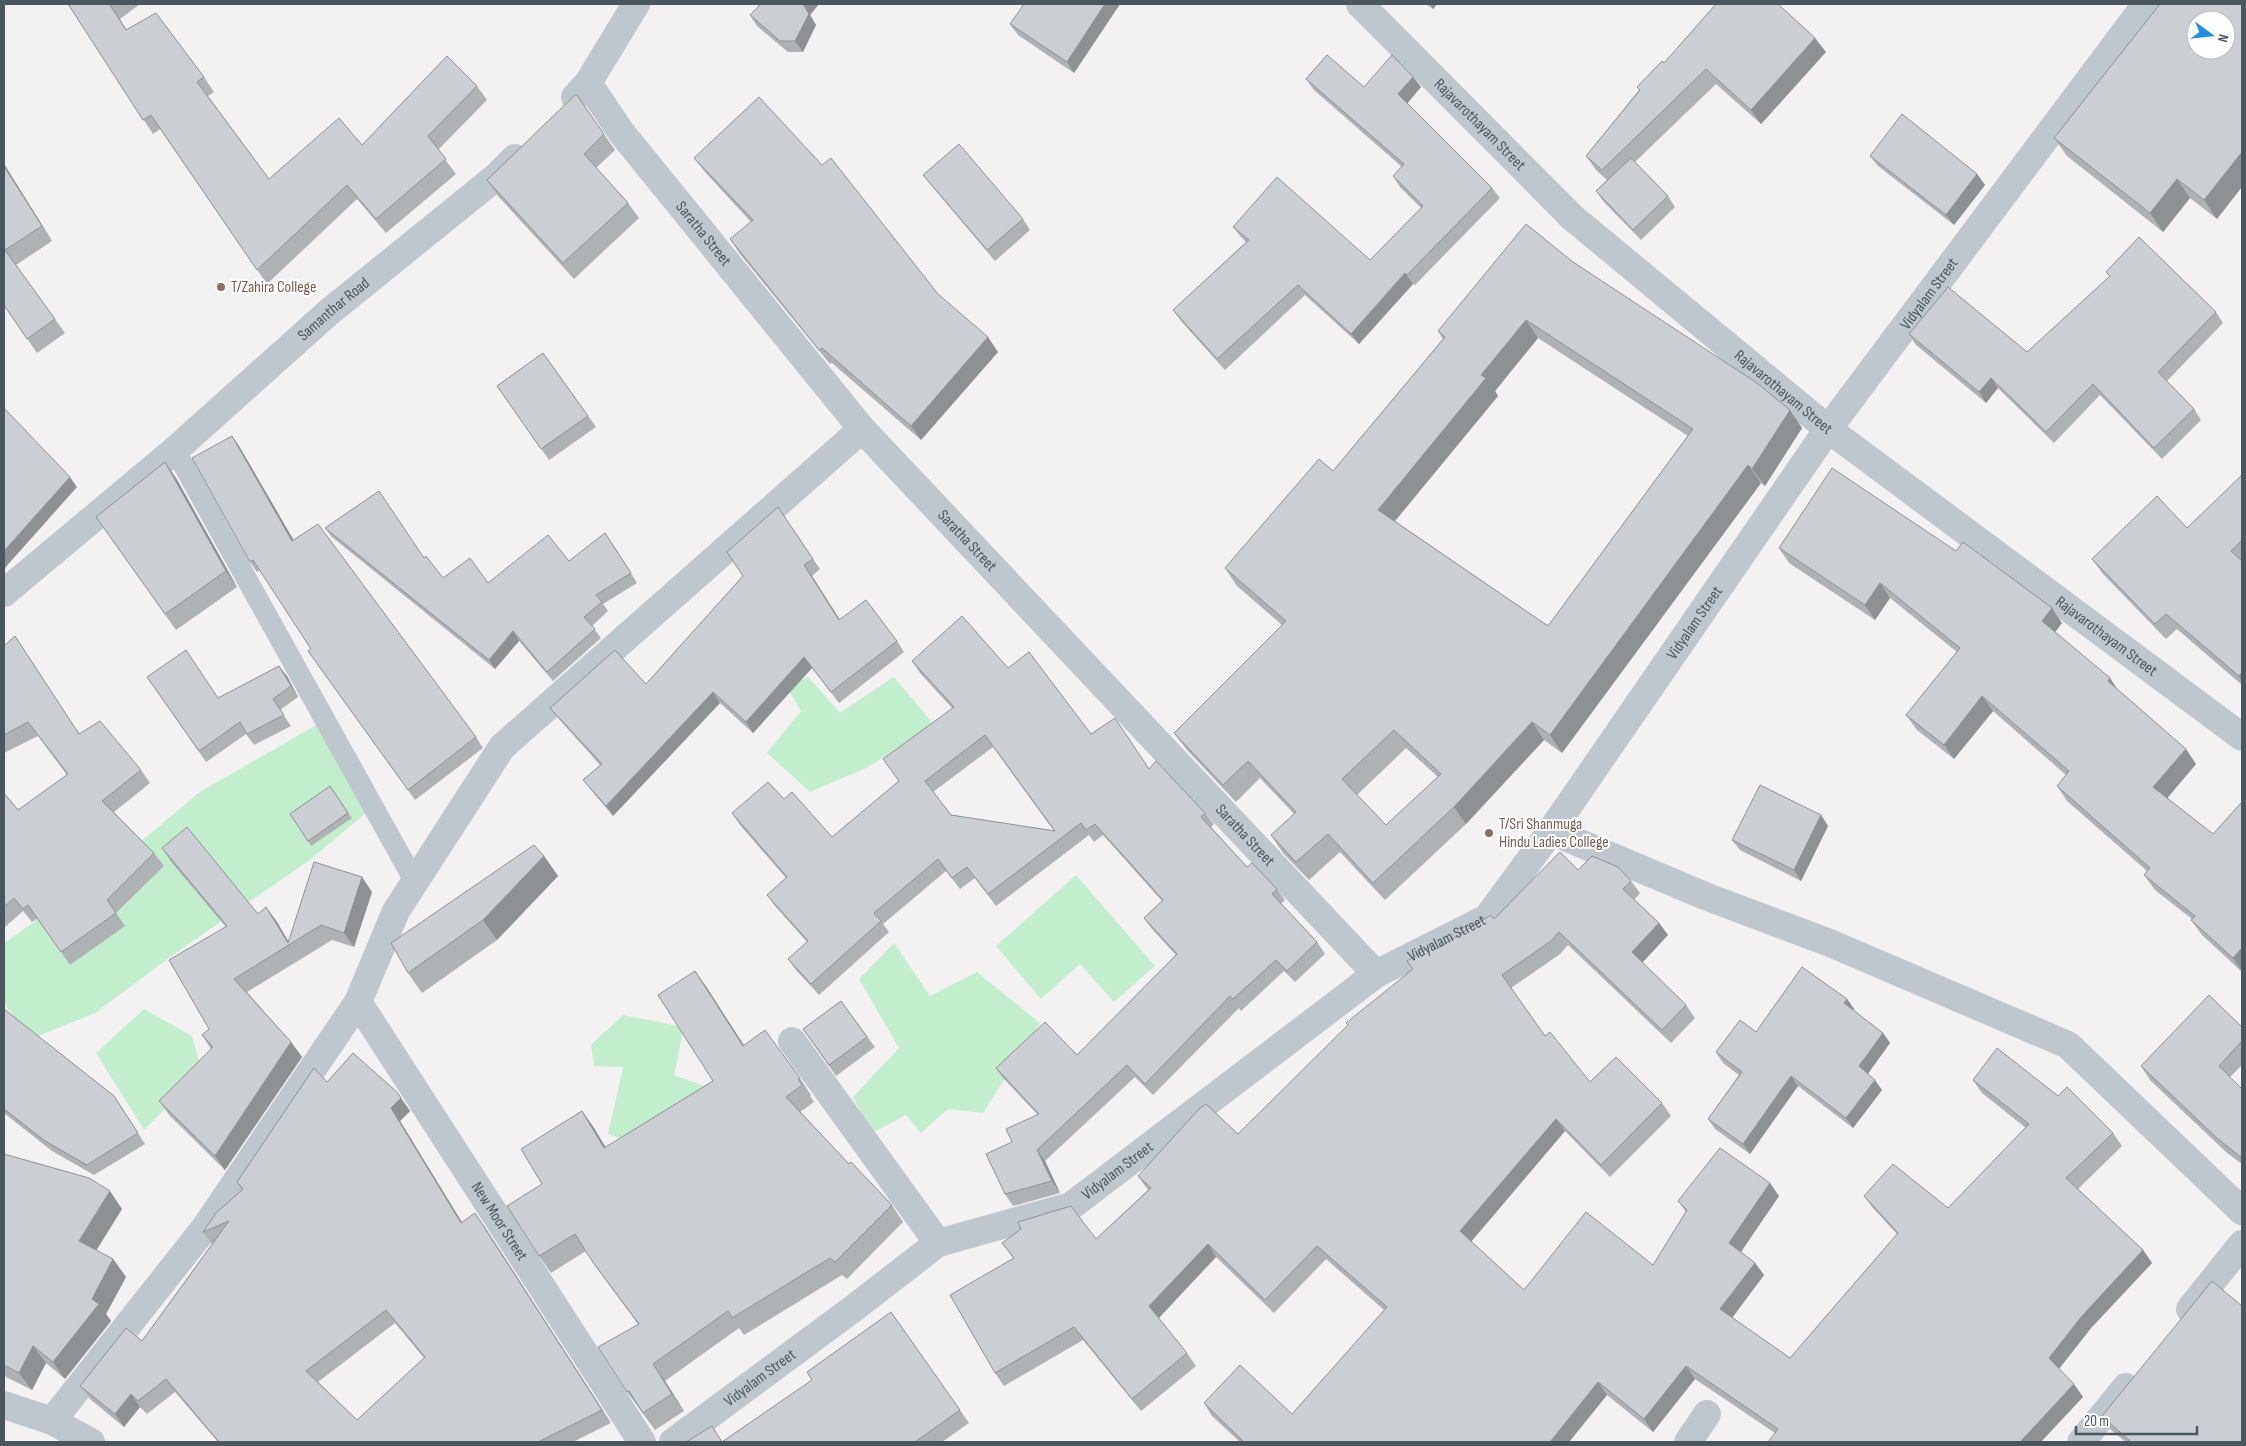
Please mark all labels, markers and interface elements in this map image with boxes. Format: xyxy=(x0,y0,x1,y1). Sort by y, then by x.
north arrow xyxy=(2186,10,2236,60)
text: N xyxy=(2214,32,2232,44)
street label: Rajavarothayam Street xyxy=(1430,75,1530,174)
street label: Saratha Street xyxy=(672,197,735,270)
street label: Vidyalam Street xyxy=(1896,254,1962,333)
street label: Samanthar Road xyxy=(294,274,373,345)
place label: T/Zahira College xyxy=(231,278,316,297)
marker: T/Zahira College xyxy=(215,281,227,293)
street label: Rajavarothayam Street xyxy=(1730,346,1836,439)
street label: Saratha Street xyxy=(934,506,1001,576)
street label: Vidyalam Street xyxy=(1663,582,1726,663)
street label: Rajavarothayam Street xyxy=(2052,592,2161,680)
street label: Saratha Street xyxy=(1212,800,1279,870)
place label: T/Sri Shanmuga Hindu Ladies College xyxy=(1499,815,1609,852)
marker: T/Sri Shanmuga Hindu Ladies College xyxy=(1483,827,1495,839)
street label: Vidyalam Street xyxy=(1405,911,1489,966)
street label: Vidyalam Street xyxy=(1078,1137,1157,1204)
street label: New Moor Street xyxy=(467,1178,532,1264)
street label: Vidyalam Street xyxy=(720,1345,800,1411)
scale bar xyxy=(2076,1404,2197,1436)
text: 20 m xyxy=(2084,1412,2109,1431)

